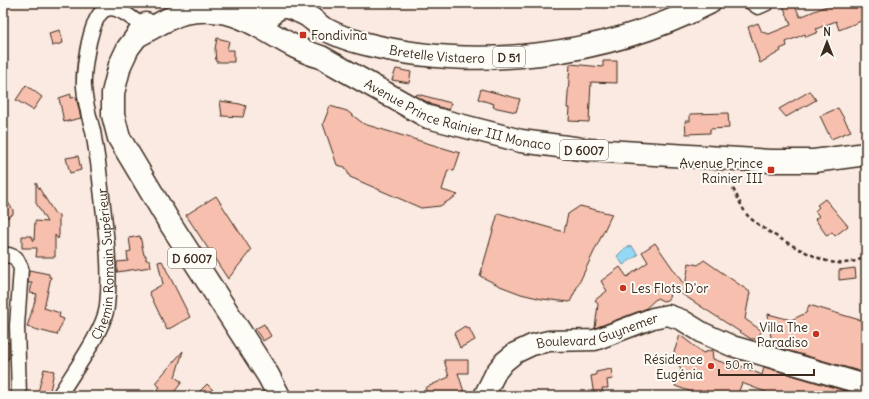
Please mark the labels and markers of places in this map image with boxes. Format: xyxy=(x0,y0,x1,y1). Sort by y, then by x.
place label: Fondivina xyxy=(311,27,367,44)
marker: Fondivina xyxy=(298,30,308,40)
place label: Avenue Prince Rainier III xyxy=(679,155,763,187)
marker: Avenue Prince Rainier III xyxy=(766,165,776,175)
place label: Les Flots D'or xyxy=(631,280,709,297)
marker: Les Flots D'or xyxy=(618,283,628,293)
place label: Villa The Paradiso xyxy=(757,319,808,351)
marker: Villa The Paradiso xyxy=(811,329,821,339)
place label: Résidence Eugénia xyxy=(644,351,703,383)
marker: Résidence Eugénia xyxy=(706,361,716,371)

